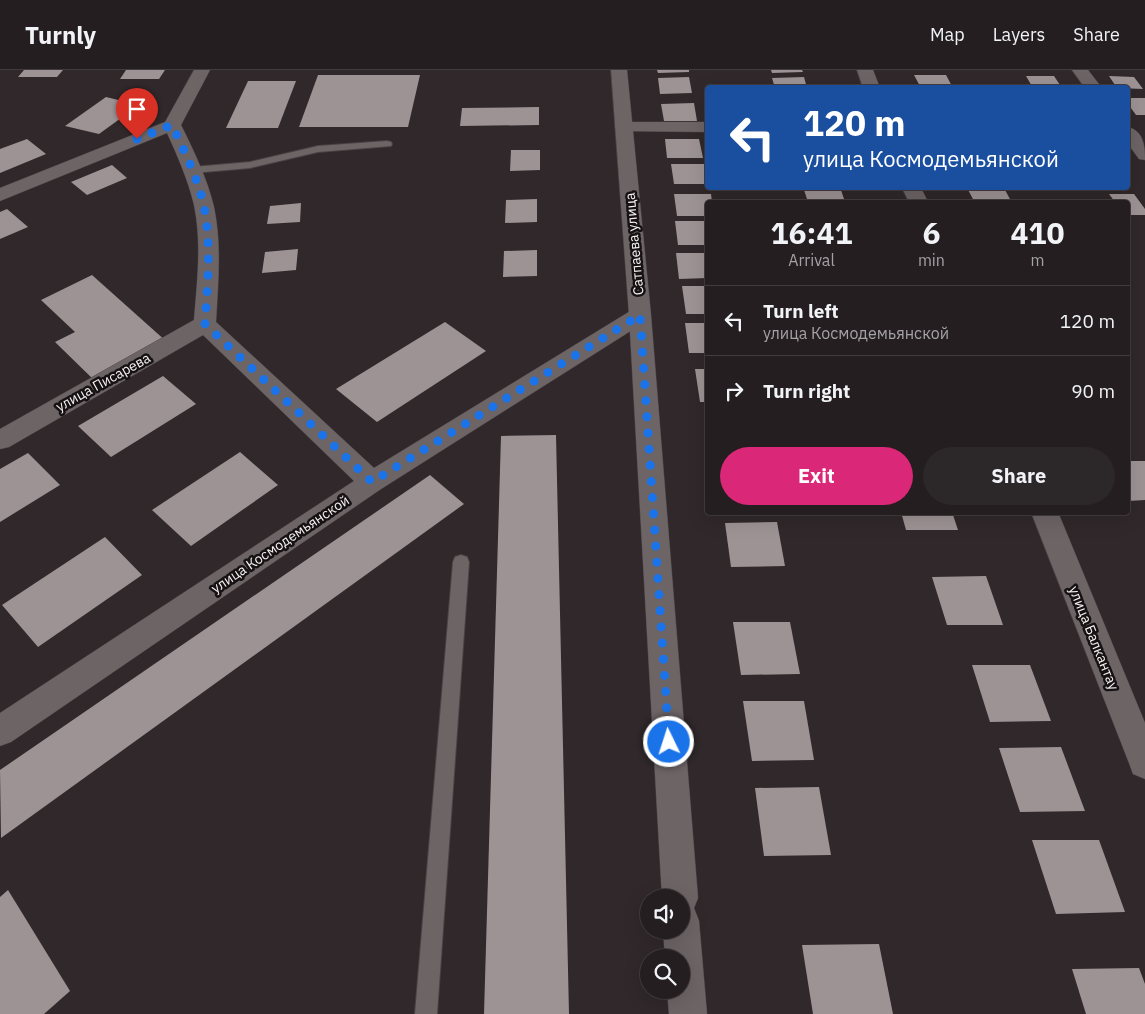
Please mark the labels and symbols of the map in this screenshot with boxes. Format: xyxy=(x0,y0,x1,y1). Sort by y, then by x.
pin xyxy=(116,88,158,139)
street label: Сатпаева улица xyxy=(621,191,647,296)
street label: улица Писарева xyxy=(52,348,154,415)
street label: улица Космодемьянской xyxy=(207,491,353,597)
street label: улица Балкантау xyxy=(1065,583,1123,693)
position arrow xyxy=(642,715,694,767)

